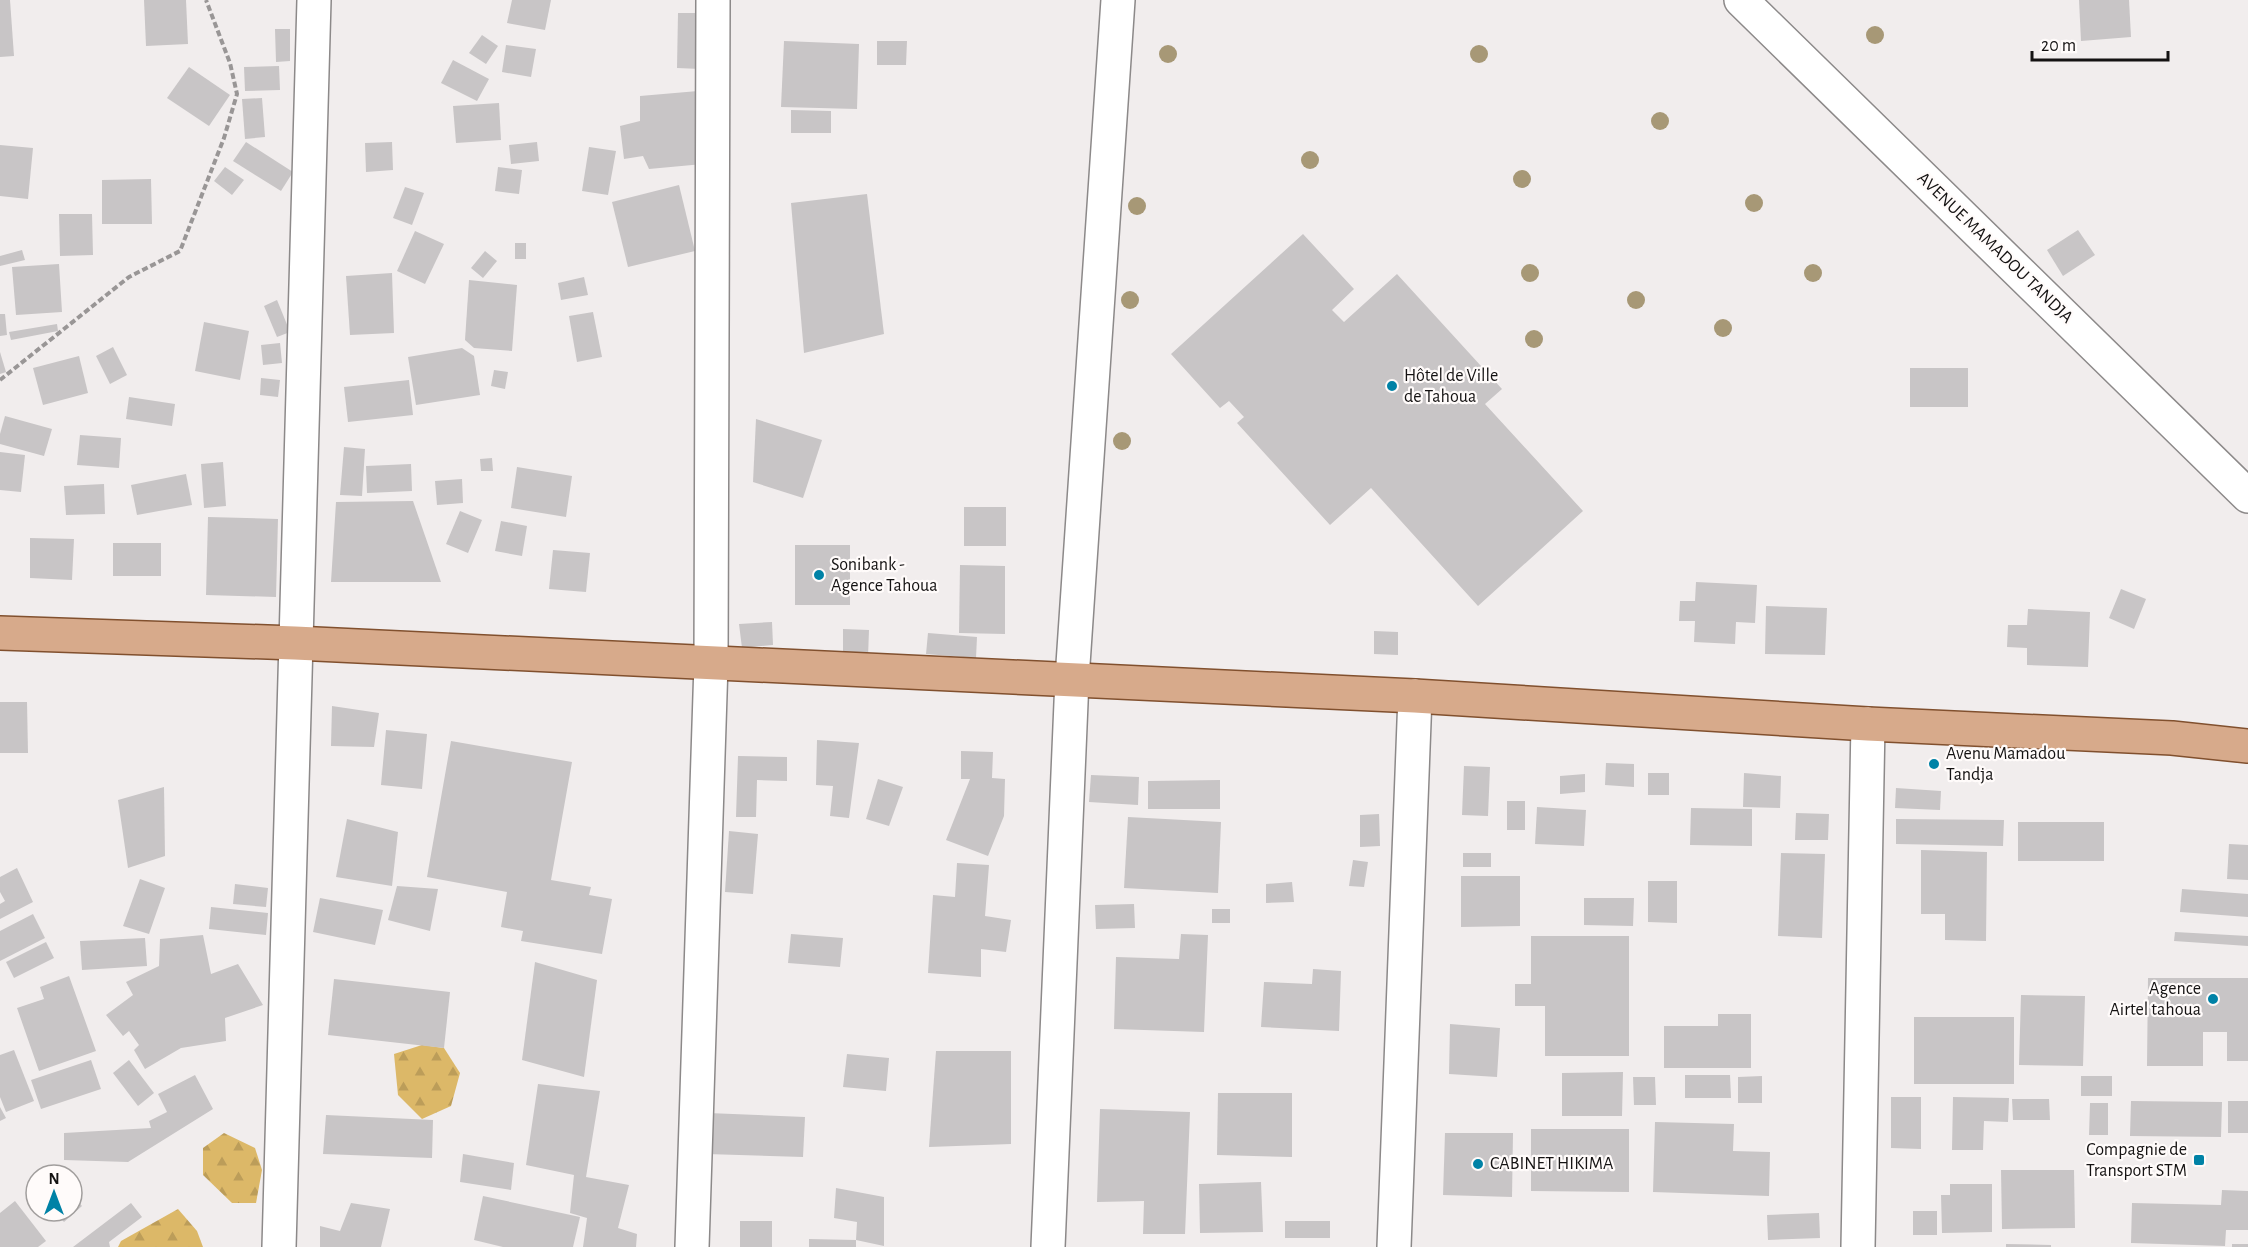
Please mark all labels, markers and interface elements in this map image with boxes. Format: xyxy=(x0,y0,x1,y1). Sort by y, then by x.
scale bar xyxy=(2032,24,2168,62)
text: 20 m xyxy=(2041,37,2076,55)
street label: AVENUE MAMADOU TANDJA xyxy=(1914,169,2077,327)
place label: Hôtel de Ville de Tahoua xyxy=(1404,367,1498,406)
marker: Hôtel de Ville de Tahoua xyxy=(1385,379,1399,393)
place label: Sonibank - Agence Tahoua xyxy=(831,556,938,595)
marker: Sonibank - Agence Tahoua xyxy=(812,568,826,582)
place label: Avenu Mamadou Tandja xyxy=(1946,745,2065,784)
marker: Avenu Mamadou Tandja xyxy=(1927,757,1941,771)
place label: Agence Airtel tahoua xyxy=(2109,980,2201,1019)
marker: Agence Airtel tahoua xyxy=(2206,992,2220,1006)
place label: Compagnie de Transport STM xyxy=(2086,1141,2187,1180)
marker: Compagnie de Transport STM xyxy=(2192,1153,2206,1167)
place label: CABINET HIKIMA xyxy=(1490,1155,1614,1173)
marker: CABINET HIKIMA xyxy=(1471,1157,1485,1171)
north arrow xyxy=(24,1163,84,1223)
text: N xyxy=(48,1171,60,1187)

